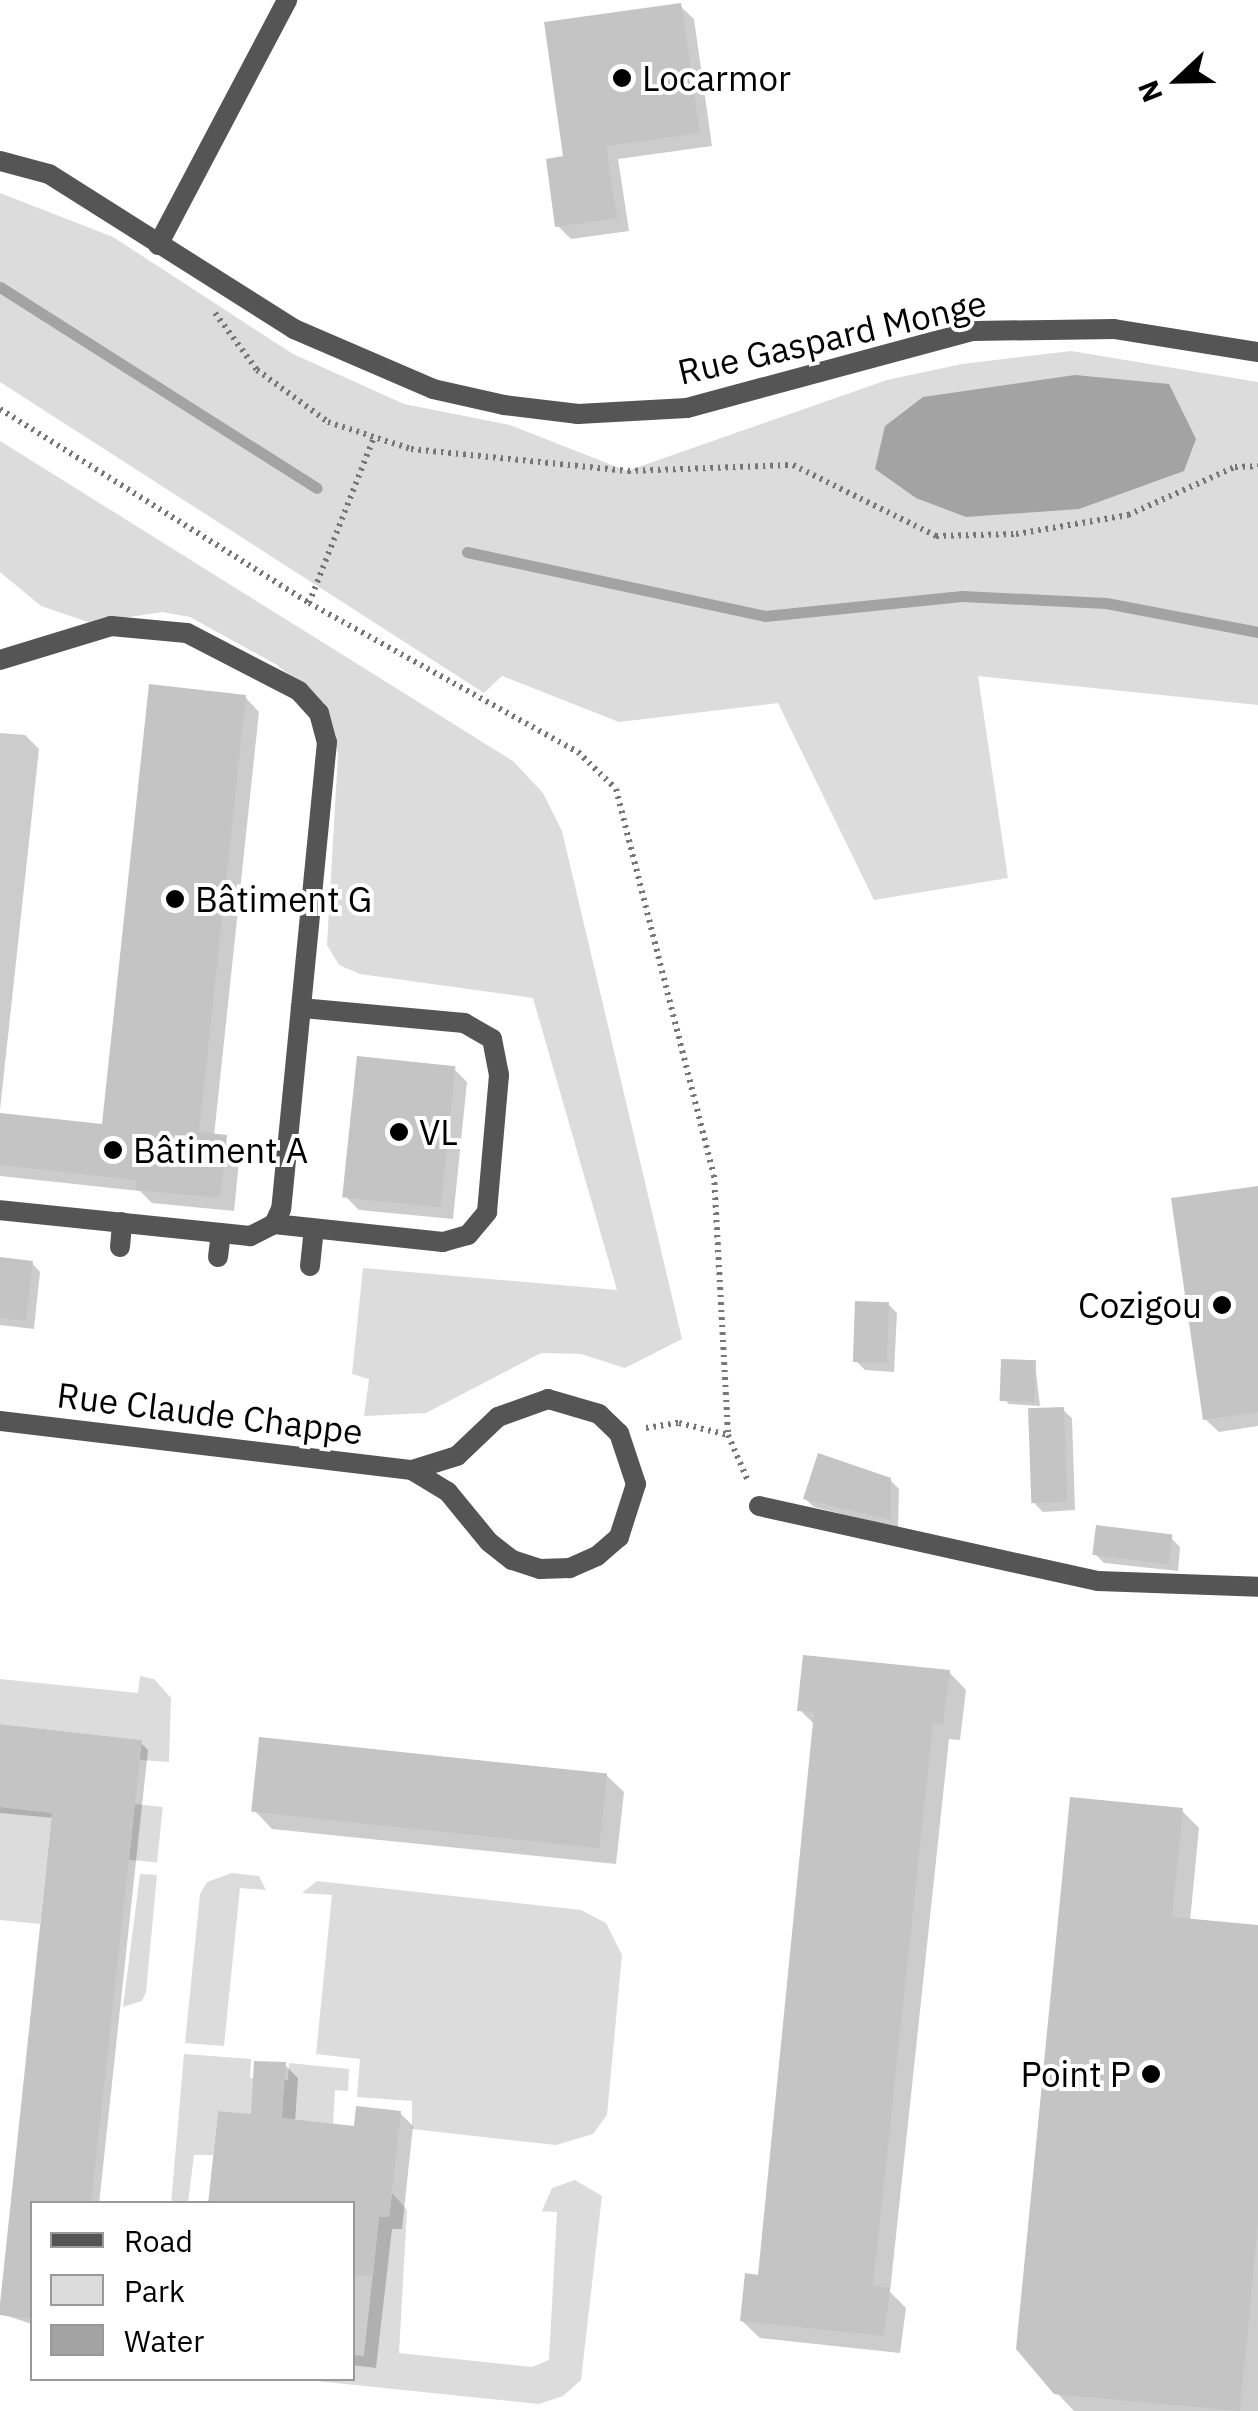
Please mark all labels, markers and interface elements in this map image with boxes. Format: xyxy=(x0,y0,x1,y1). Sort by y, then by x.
north arrow xyxy=(1128,30,1228,130)
place label: Locarmor xyxy=(642,57,791,99)
marker: Locarmor xyxy=(611,67,633,89)
text: N xyxy=(1129,75,1171,108)
street label: Rue Gaspard Monge xyxy=(674,281,990,393)
place label: Bâtiment G xyxy=(195,878,372,920)
marker: Bâtiment G xyxy=(164,888,186,910)
place label: VL xyxy=(419,1111,458,1153)
marker: VL xyxy=(388,1121,410,1143)
place label: Bâtiment A xyxy=(133,1129,308,1171)
marker: Bâtiment A xyxy=(102,1139,124,1161)
place label: Cozigou xyxy=(1078,1284,1202,1326)
marker: Cozigou xyxy=(1211,1294,1233,1316)
street label: Rue Claude Chappe xyxy=(55,1373,365,1453)
place label: Point P xyxy=(1021,2053,1131,2095)
marker: Point P xyxy=(1140,2063,1162,2085)
legend xyxy=(30,2201,355,2381)
text: Road xyxy=(124,2221,193,2260)
text: Park xyxy=(124,2271,185,2310)
text: Water xyxy=(124,2321,204,2360)

